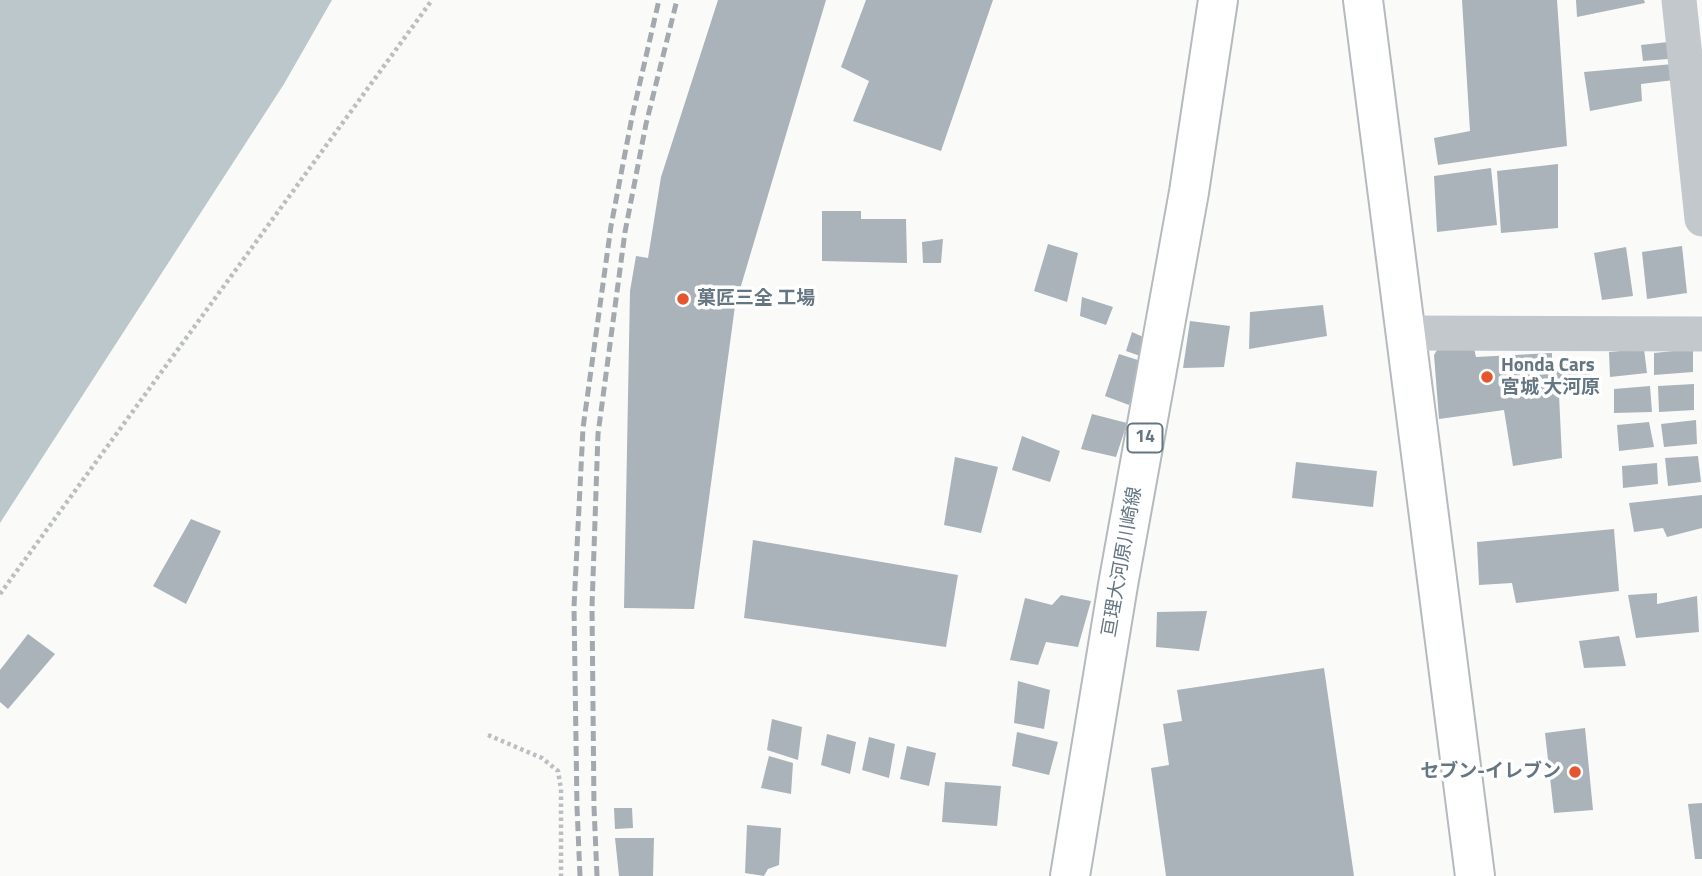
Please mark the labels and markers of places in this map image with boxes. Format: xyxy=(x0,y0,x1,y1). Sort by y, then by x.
place label: 菓匠三全 工場 xyxy=(697,288,815,310)
marker: 菓匠三全 工場 xyxy=(675,291,691,307)
place label: Honda Cars 宮城 大河原 xyxy=(1501,355,1600,399)
marker: Honda Cars 宮城 大河原 xyxy=(1479,369,1495,385)
place label: セブン-イレブン xyxy=(1420,761,1561,783)
marker: セブン-イレブン xyxy=(1567,764,1583,780)

